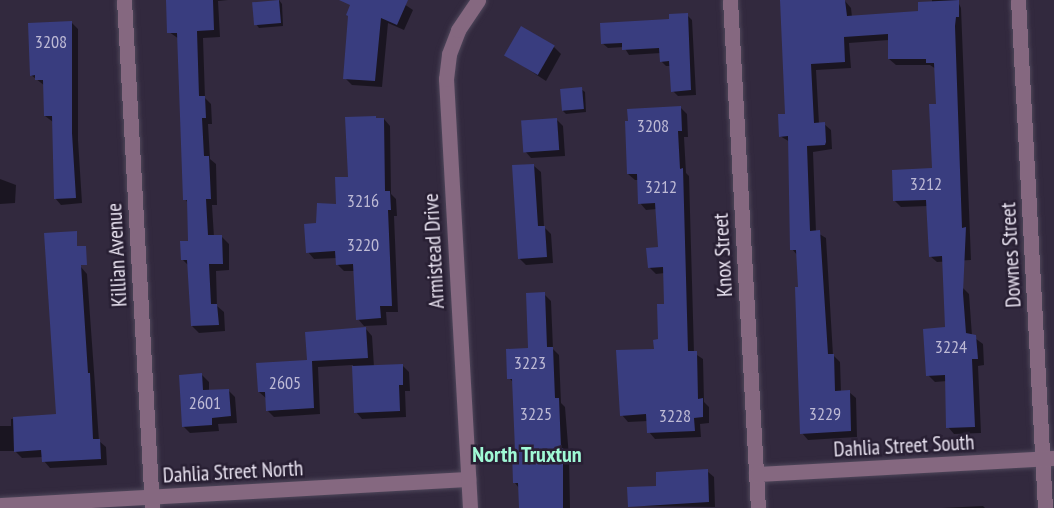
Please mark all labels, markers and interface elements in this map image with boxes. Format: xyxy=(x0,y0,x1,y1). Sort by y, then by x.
house number: 3208 xyxy=(35,31,67,53)
house number: 3208 xyxy=(637,115,669,137)
house number: 3212 xyxy=(910,173,942,195)
house number: 3212 xyxy=(645,176,677,198)
house number: 3216 xyxy=(347,190,379,212)
street label: Armistead Drive xyxy=(418,193,450,309)
street label: Killian Avenue xyxy=(102,202,132,308)
street label: Downes Street xyxy=(996,202,1026,308)
street label: Knox Street xyxy=(708,212,738,298)
house number: 3220 xyxy=(347,234,379,256)
house number: 3224 xyxy=(935,336,967,358)
house number: 3223 xyxy=(514,352,546,374)
house number: 2605 xyxy=(269,372,301,394)
house number: 2601 xyxy=(189,392,221,414)
house number: 3225 xyxy=(520,403,552,425)
house number: 3229 xyxy=(809,403,841,425)
house number: 3228 xyxy=(659,405,691,427)
street label: Dahlia Street South xyxy=(833,430,975,462)
district label: North Truxtun xyxy=(472,442,582,468)
street label: Dahlia Street North xyxy=(162,456,304,488)

